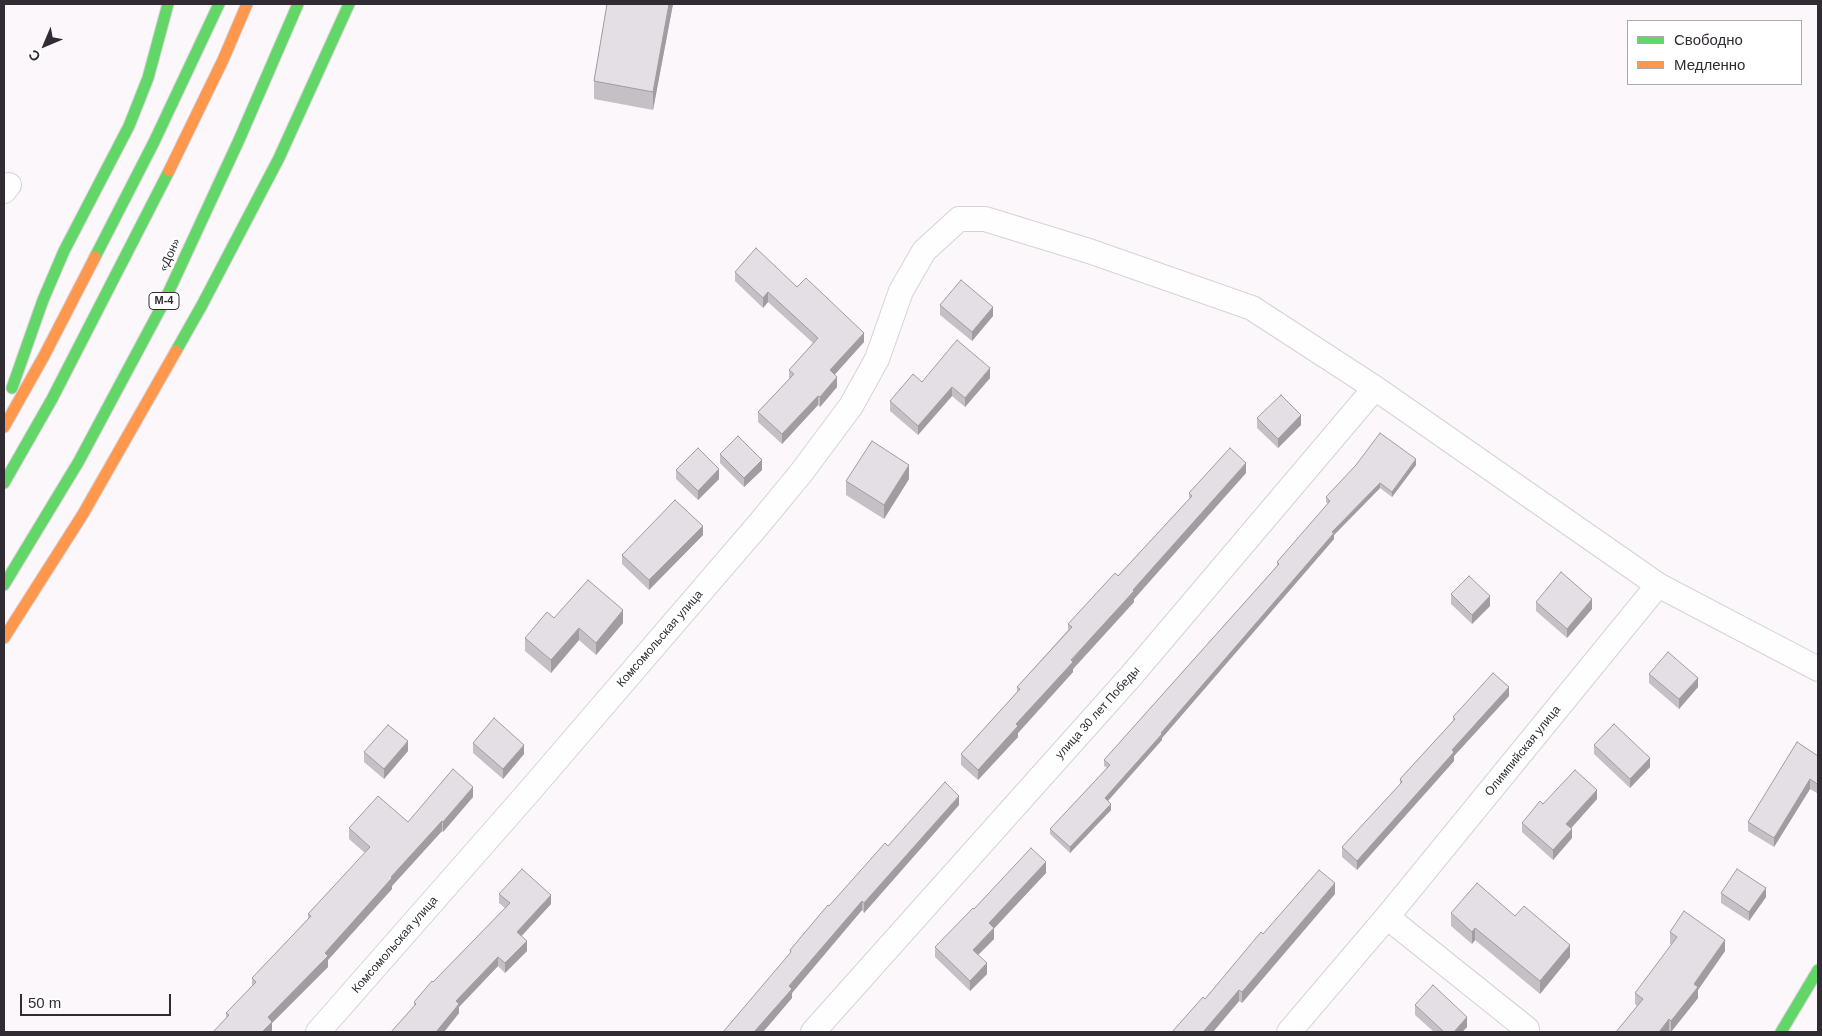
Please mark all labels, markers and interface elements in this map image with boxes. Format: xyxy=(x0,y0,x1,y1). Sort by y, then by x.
north arrow xyxy=(20,20,70,70)
legend xyxy=(1627,20,1802,85)
text: Свободно xyxy=(1674,31,1743,48)
text: С xyxy=(25,46,44,65)
text: Медленно xyxy=(1674,56,1745,73)
street label: «Дон» xyxy=(156,236,184,274)
road number: М-4 xyxy=(149,292,179,310)
street label: Комсомольская улица xyxy=(614,588,706,690)
street label: улица 30 лет Победы xyxy=(1053,664,1143,762)
street label: Олимпийская улица xyxy=(1482,703,1564,799)
street label: Комсомольская улица xyxy=(349,894,441,996)
scale bar xyxy=(22,984,174,1016)
text: 50 m xyxy=(28,994,61,1011)

